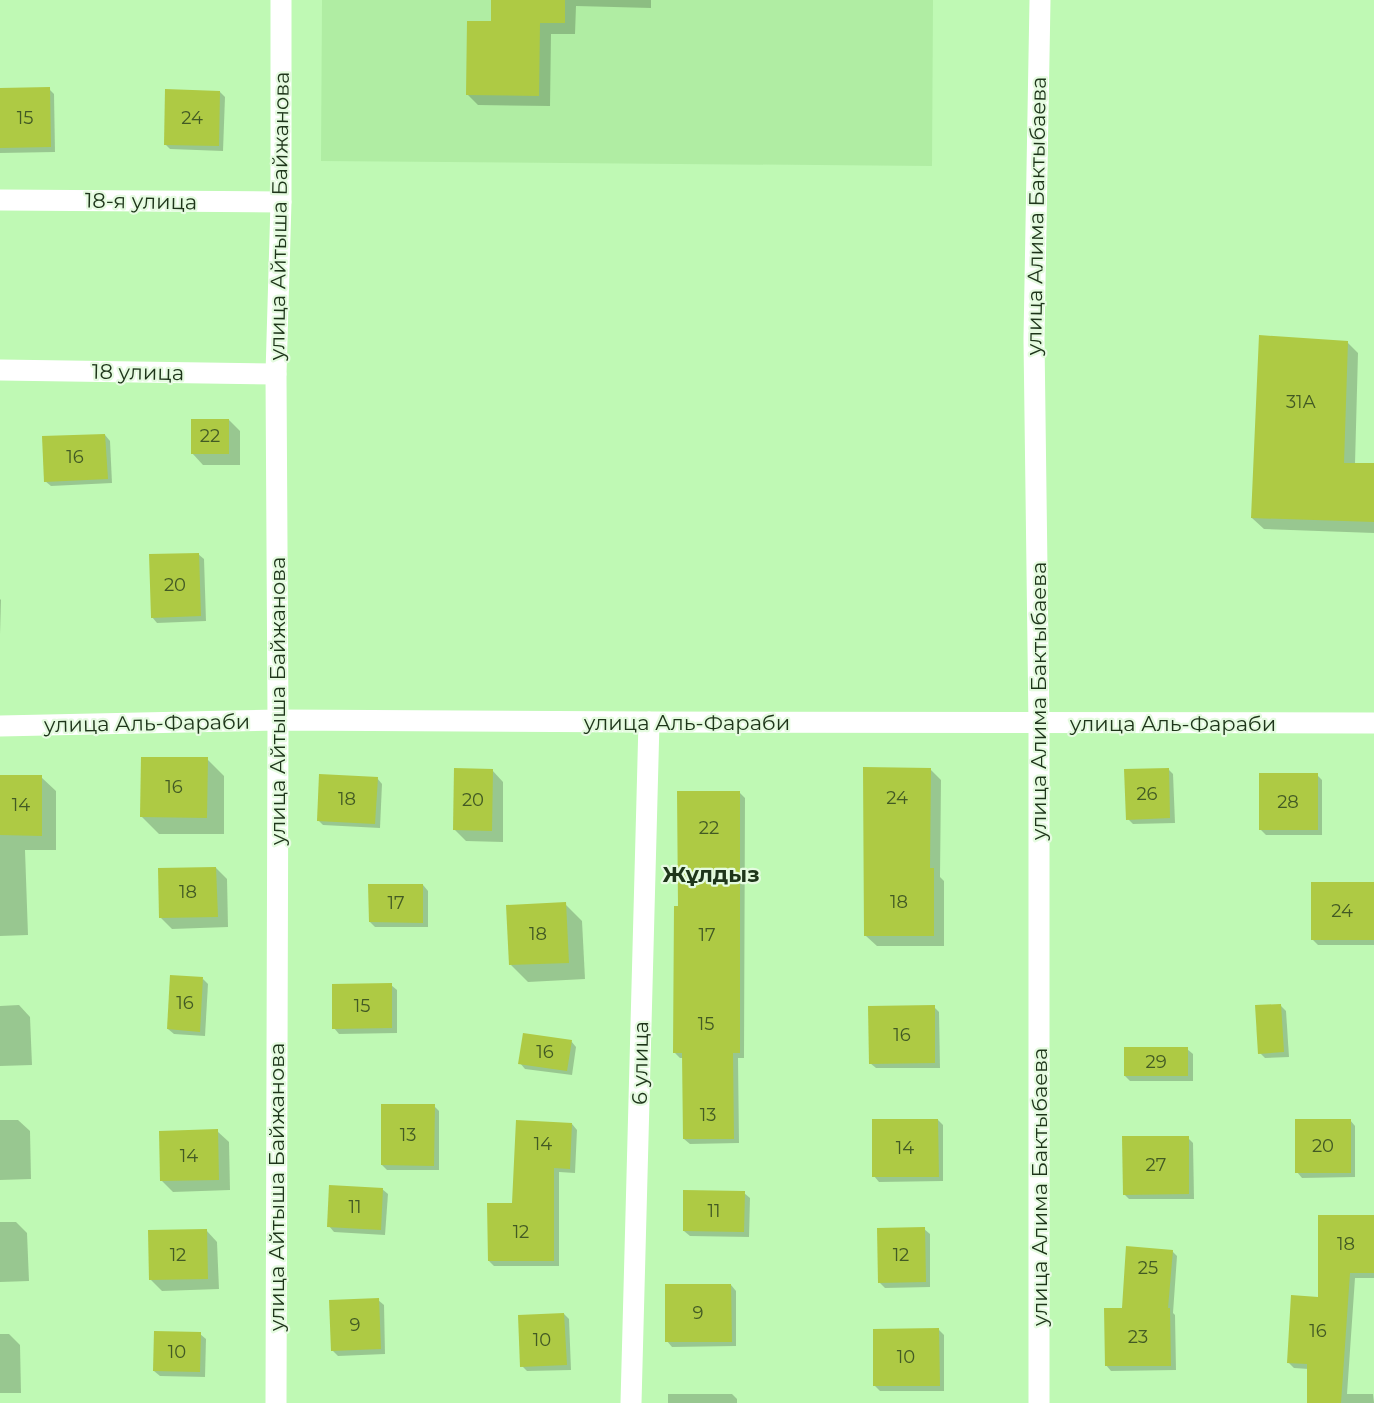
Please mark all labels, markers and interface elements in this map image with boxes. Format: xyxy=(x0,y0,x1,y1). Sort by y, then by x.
street label: улица Айтыша Байжанова xyxy=(264,71,294,362)
street label: улица Алима Бактыбаева xyxy=(1021,76,1051,357)
house number: 15 xyxy=(17,107,33,129)
house number: 24 xyxy=(181,107,203,129)
street label: 18-я улица xyxy=(85,188,197,214)
street label: 18 улица xyxy=(92,359,184,385)
house number: 31А xyxy=(1286,391,1317,413)
house number: 22 xyxy=(200,425,220,447)
house number: 16 xyxy=(66,446,84,468)
street label: улица Айтыша Байжанова xyxy=(265,557,290,846)
street label: улица Алима Бактыбаева xyxy=(1026,562,1051,841)
house number: 20 xyxy=(164,574,186,596)
street label: улица Аль-Фараби xyxy=(43,709,250,737)
street label: улица Аль-Фараби xyxy=(583,710,790,735)
street label: улица Аль-Фараби xyxy=(1069,711,1276,736)
house number: 16 xyxy=(165,776,183,798)
house number: 26 xyxy=(1136,783,1158,805)
house number: 24 xyxy=(886,787,908,809)
house number: 18 xyxy=(338,788,356,810)
house number: 20 xyxy=(462,789,484,811)
house number: 28 xyxy=(1277,791,1299,813)
house number: 14 xyxy=(12,794,30,816)
house number: 22 xyxy=(699,817,719,839)
district label: Жұлдыз xyxy=(662,861,760,888)
house number: 18 xyxy=(179,881,197,903)
house number: 18 xyxy=(890,891,908,913)
house number: 17 xyxy=(387,892,405,914)
house number: 24 xyxy=(1331,900,1353,922)
house number: 18 xyxy=(529,923,547,945)
house number: 17 xyxy=(698,924,716,946)
house number: 16 xyxy=(176,992,194,1014)
house number: 15 xyxy=(354,995,370,1017)
house number: 15 xyxy=(698,1013,714,1035)
street label: 6 улица xyxy=(627,1021,653,1105)
house number: 16 xyxy=(893,1024,911,1046)
house number: 16 xyxy=(536,1041,554,1063)
street label: улица Айтыша Байжанова xyxy=(264,1043,289,1332)
street label: улица Алима Бактыбаева xyxy=(1027,1048,1052,1327)
house number: 29 xyxy=(1145,1051,1167,1073)
house number: 13 xyxy=(700,1104,716,1126)
house number: 13 xyxy=(400,1124,416,1146)
house number: 14 xyxy=(534,1133,552,1155)
house number: 20 xyxy=(1312,1135,1334,1157)
house number: 14 xyxy=(896,1137,914,1159)
house number: 14 xyxy=(180,1145,198,1167)
house number: 27 xyxy=(1146,1154,1166,1176)
house number: 11 xyxy=(349,1196,362,1218)
house number: 11 xyxy=(708,1200,721,1222)
house number: 12 xyxy=(513,1221,529,1243)
house number: 18 xyxy=(1337,1233,1355,1255)
house number: 12 xyxy=(170,1244,186,1266)
house number: 12 xyxy=(893,1244,909,1266)
house number: 25 xyxy=(1138,1257,1158,1279)
house number: 9 xyxy=(693,1302,704,1324)
house number: 9 xyxy=(350,1314,361,1336)
house number: 16 xyxy=(1309,1320,1327,1342)
house number: 23 xyxy=(1128,1326,1148,1348)
house number: 10 xyxy=(533,1329,551,1351)
house number: 10 xyxy=(168,1341,186,1363)
house number: 10 xyxy=(897,1346,915,1368)

